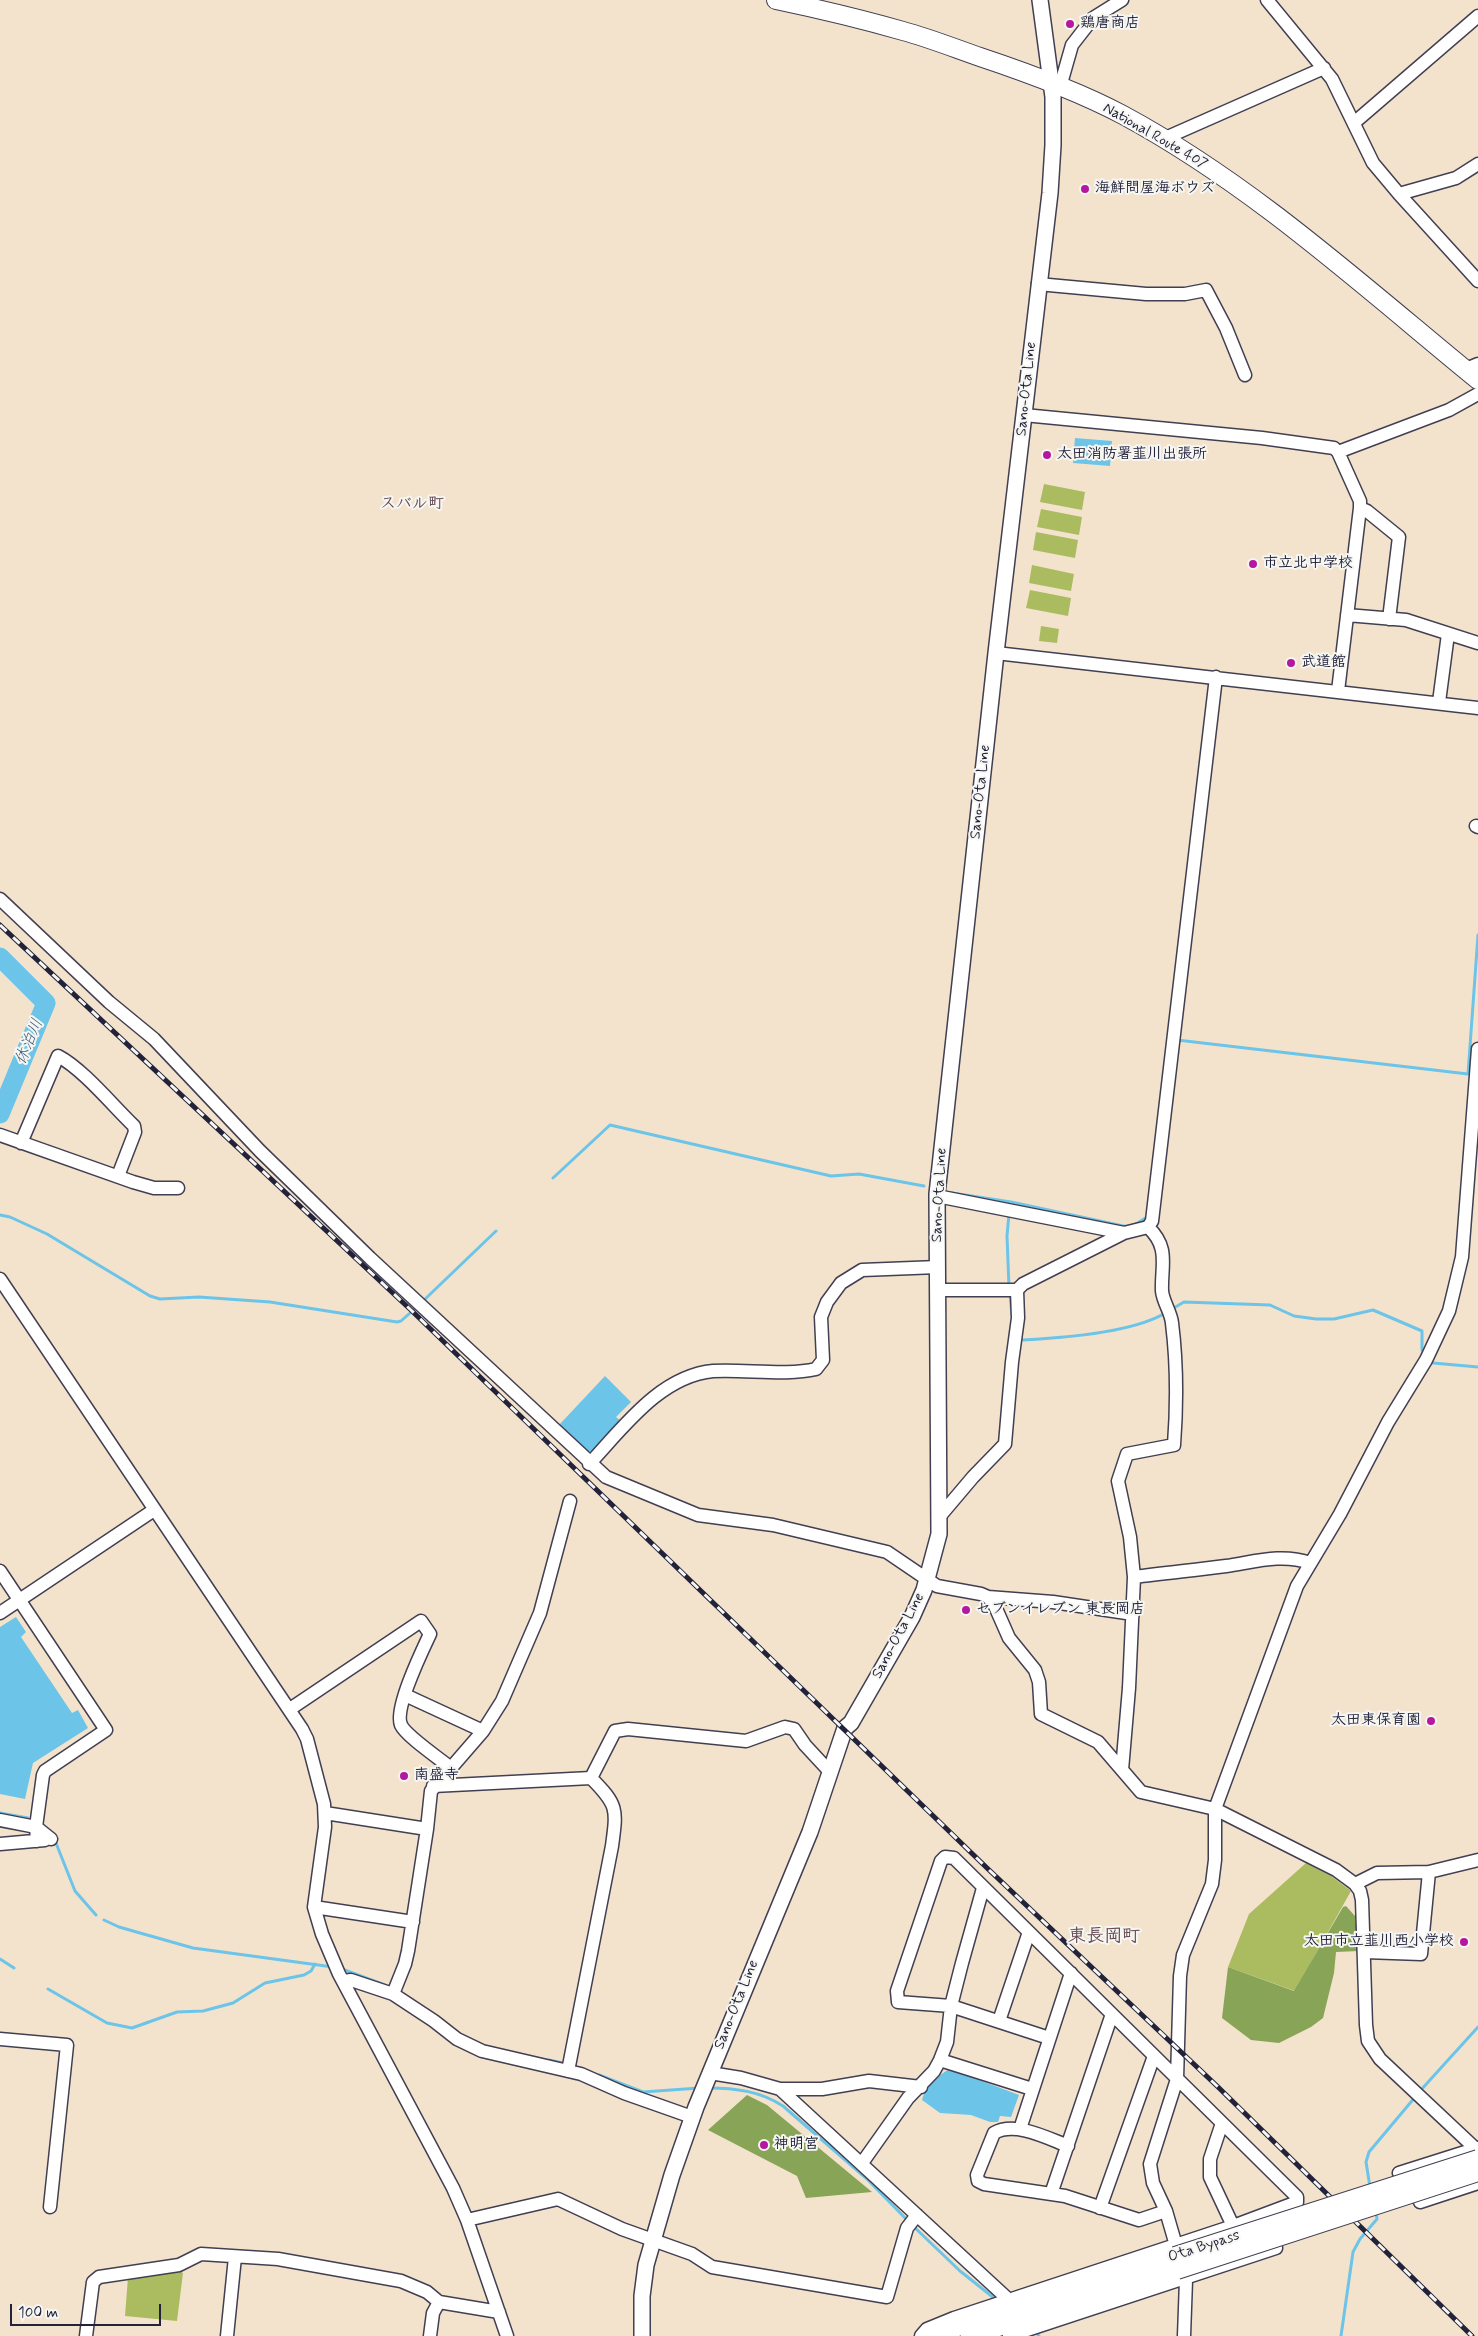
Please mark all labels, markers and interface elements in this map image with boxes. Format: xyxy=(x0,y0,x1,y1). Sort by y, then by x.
place label: 鶏唐商店 xyxy=(1080,15,1140,33)
marker: 鶏唐商店 xyxy=(1064,18,1076,30)
street label: National Route 407 xyxy=(1099,100,1211,174)
place label: 海鮮問屋海ボウズ xyxy=(1095,180,1215,198)
marker: 海鮮問屋海ボウズ xyxy=(1079,183,1091,195)
street label: Sano-Ota Line xyxy=(1013,341,1041,437)
place label: 太田消防署韮川出張所 xyxy=(1057,446,1207,464)
marker: 太田消防署韮川出張所 xyxy=(1041,449,1053,461)
district label: スバル町 xyxy=(380,495,444,515)
place label: 市立北中学校 xyxy=(1263,555,1353,573)
marker: 市立北中学校 xyxy=(1247,558,1259,570)
place label: 武道館 xyxy=(1301,654,1346,672)
marker: 武道館 xyxy=(1285,657,1297,669)
street label: Sano-Ota Line xyxy=(967,744,995,840)
water label: 休泊川 xyxy=(12,1016,48,1068)
street label: Sano-Ota Line xyxy=(929,1147,951,1243)
street label: Sano-Ota Line xyxy=(869,1590,929,1682)
place label: セブンイレブン 東長岡店 xyxy=(976,1601,1145,1619)
marker: セブンイレブン 東長岡店 xyxy=(960,1604,972,1616)
place label: 太田東保育園 xyxy=(1331,1712,1421,1730)
marker: 太田東保育園 xyxy=(1425,1715,1437,1727)
place label: 南盛寺 xyxy=(414,1767,459,1785)
marker: 南盛寺 xyxy=(398,1770,410,1782)
district label: 東長岡町 xyxy=(1068,1926,1140,1948)
place label: 太田市立韮川西小学校 xyxy=(1304,1933,1454,1951)
marker: 太田市立韮川西小学校 xyxy=(1458,1936,1470,1948)
street label: Sano-Ota Line xyxy=(711,1958,763,2052)
place label: 神明宮 xyxy=(774,2136,819,2154)
marker: 神明宮 xyxy=(758,2139,770,2151)
street label: Ota Bypass xyxy=(1166,2227,1242,2267)
scale bar xyxy=(12,2294,164,2326)
text: 100 m xyxy=(18,2303,58,2323)

